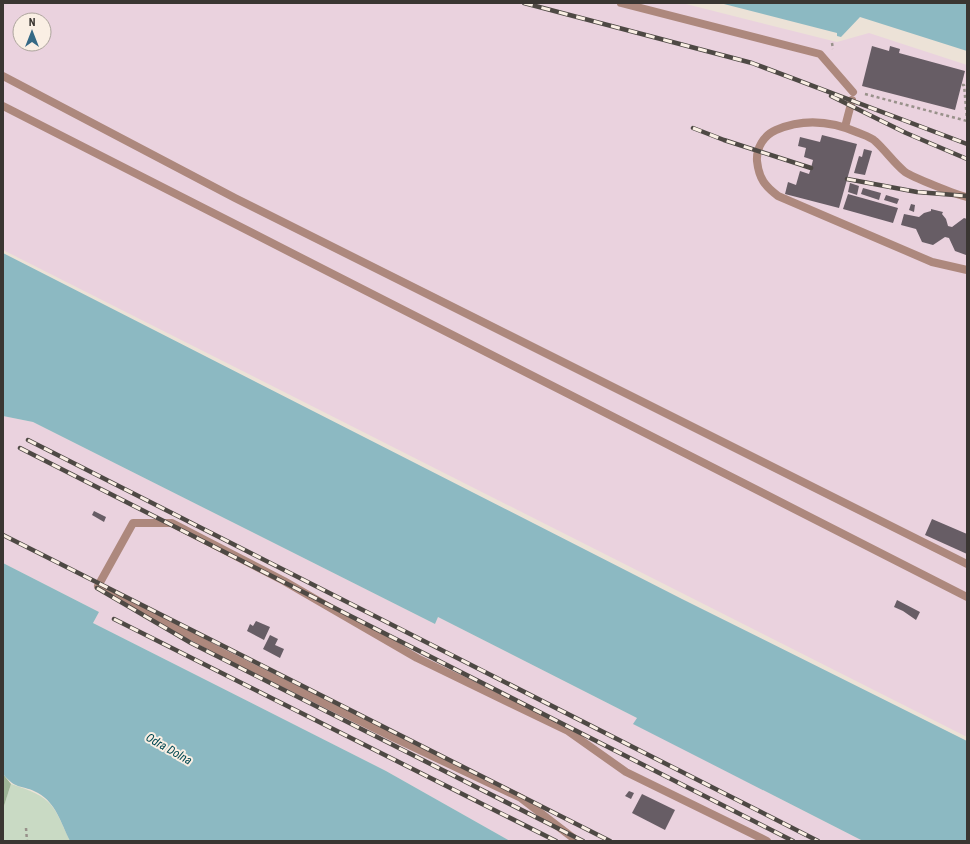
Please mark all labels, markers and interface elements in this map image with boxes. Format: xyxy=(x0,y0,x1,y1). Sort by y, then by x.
north arrow xyxy=(12,12,52,52)
text: N xyxy=(29,16,36,29)
water label: Odra Dolna xyxy=(144,730,194,768)

